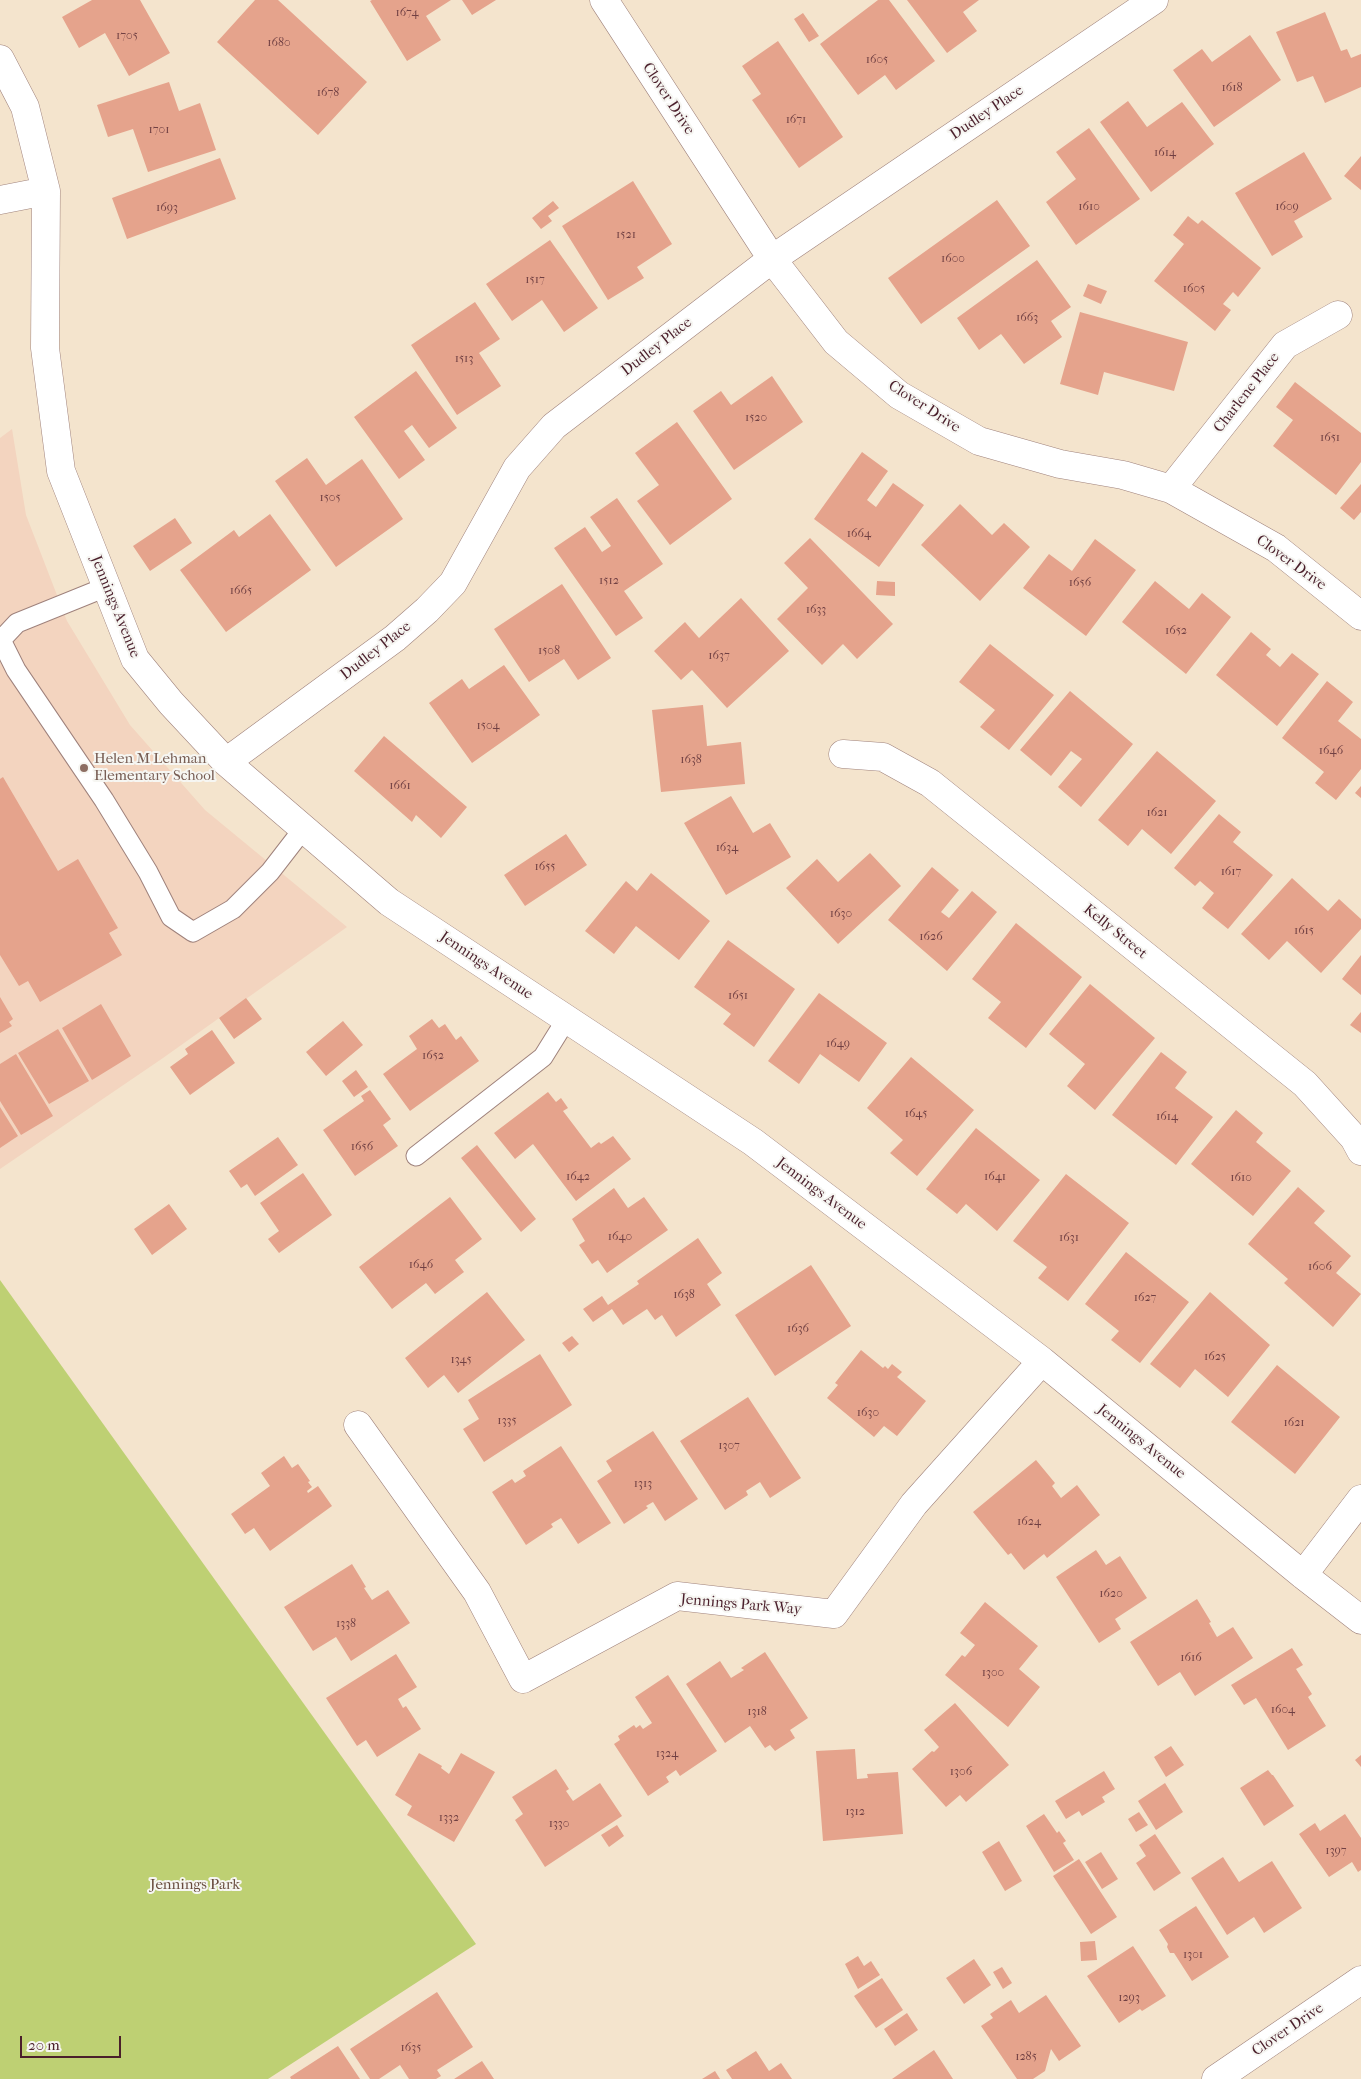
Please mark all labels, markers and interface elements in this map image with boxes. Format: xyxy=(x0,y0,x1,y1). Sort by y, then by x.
house number: 1674 xyxy=(395,6,419,20)
house number: 1705 xyxy=(116,29,138,43)
house number: 1680 xyxy=(267,36,291,50)
house number: 1605 xyxy=(866,53,888,67)
street label: Clover Drive xyxy=(638,60,698,138)
house number: 1618 xyxy=(1222,81,1242,95)
street label: Dudley Place xyxy=(947,82,1027,144)
house number: 1678 xyxy=(317,86,339,100)
house number: 1671 xyxy=(786,113,806,127)
house number: 1701 xyxy=(149,123,169,137)
house number: 1614 xyxy=(1154,146,1176,160)
house number: 1610 xyxy=(1078,200,1100,214)
house number: 1609 xyxy=(1275,200,1299,214)
house number: 1693 xyxy=(156,201,178,215)
house number: 1521 xyxy=(616,228,636,242)
house number: 1600 xyxy=(941,252,965,266)
house number: 1517 xyxy=(525,273,545,287)
house number: 1605 xyxy=(1183,282,1205,296)
house number: 1663 xyxy=(1016,311,1038,325)
street label: Dudley Place xyxy=(618,314,696,380)
street label: Charlene Place xyxy=(1210,349,1284,437)
house number: 1513 xyxy=(455,352,473,366)
street label: Clover Drive xyxy=(885,377,963,437)
house number: 1520 xyxy=(745,411,767,425)
house number: 1651 xyxy=(1320,431,1340,445)
house number: 1505 xyxy=(319,491,341,505)
house number: 1664 xyxy=(847,527,871,541)
street label: Clover Drive xyxy=(1252,532,1330,594)
street label: Jennings Avenue xyxy=(86,553,144,661)
house number: 1512 xyxy=(599,574,619,588)
house number: 1656 xyxy=(1069,576,1091,590)
house number: 1665 xyxy=(230,584,252,598)
house number: 1633 xyxy=(806,603,826,617)
street label: Dudley Place xyxy=(337,618,415,684)
house number: 1652 xyxy=(1165,624,1187,638)
house number: 1508 xyxy=(538,644,560,658)
house number: 1637 xyxy=(708,649,730,663)
house number: 1504 xyxy=(477,719,499,733)
house number: 1646 xyxy=(1319,744,1343,758)
place label: Helen M Lehman Elementary School xyxy=(94,750,215,785)
house number: 1638 xyxy=(680,753,702,767)
marker: Helen M Lehman Elementary School xyxy=(78,762,90,774)
house number: 1661 xyxy=(389,779,411,793)
house number: 1621 xyxy=(1146,806,1168,820)
house number: 1634 xyxy=(716,841,738,855)
house number: 1655 xyxy=(534,860,556,874)
house number: 1617 xyxy=(1221,865,1241,879)
street label: Kelly Street xyxy=(1079,901,1151,963)
house number: 1630 xyxy=(830,907,852,921)
house number: 1615 xyxy=(1294,924,1314,938)
street label: Jennings Avenue xyxy=(436,928,536,1004)
house number: 1626 xyxy=(919,930,943,944)
house number: 1651 xyxy=(728,989,748,1003)
house number: 1649 xyxy=(826,1037,850,1051)
house number: 1652 xyxy=(422,1049,444,1063)
house number: 1645 xyxy=(905,1107,927,1121)
house number: 1614 xyxy=(1156,1110,1178,1124)
house number: 1656 xyxy=(351,1140,373,1154)
street label: Jennings Avenue xyxy=(772,1154,870,1234)
house number: 1642 xyxy=(566,1170,590,1184)
house number: 1641 xyxy=(984,1170,1006,1184)
house number: 1610 xyxy=(1230,1171,1252,1185)
house number: 1640 xyxy=(608,1230,632,1244)
house number: 1631 xyxy=(1059,1231,1079,1245)
house number: 1646 xyxy=(409,1258,433,1272)
house number: 1606 xyxy=(1308,1260,1332,1274)
house number: 1638 xyxy=(673,1288,695,1302)
house number: 1627 xyxy=(1134,1291,1156,1305)
house number: 1636 xyxy=(787,1322,809,1336)
house number: 1625 xyxy=(1204,1350,1226,1364)
house number: 1345 xyxy=(450,1353,472,1367)
street label: Jennings Avenue xyxy=(1093,1401,1189,1483)
house number: 1630 xyxy=(857,1406,879,1420)
house number: 1335 xyxy=(497,1414,517,1428)
house number: 1621 xyxy=(1283,1416,1305,1430)
house number: 1307 xyxy=(718,1439,740,1453)
house number: 1313 xyxy=(634,1477,652,1491)
house number: 1624 xyxy=(1017,1515,1041,1529)
house number: 1620 xyxy=(1099,1587,1123,1601)
street label: Jennings Park Way xyxy=(680,1591,802,1619)
house number: 1338 xyxy=(336,1617,356,1631)
house number: 1616 xyxy=(1180,1651,1202,1665)
house number: 1300 xyxy=(982,1666,1004,1680)
house number: 1604 xyxy=(1271,1703,1295,1717)
house number: 1318 xyxy=(747,1705,767,1719)
house number: 1324 xyxy=(656,1747,678,1761)
house number: 1306 xyxy=(950,1765,972,1779)
house number: 1312 xyxy=(845,1805,865,1819)
house number: 1332 xyxy=(439,1811,459,1825)
house number: 1330 xyxy=(549,1817,569,1831)
house number: 1397 xyxy=(1325,1844,1347,1858)
park label: Jennings Park xyxy=(150,1876,240,1894)
house number: 1301 xyxy=(1183,1948,1203,1962)
house number: 1293 xyxy=(1118,1991,1140,2005)
street label: Clover Drive xyxy=(1249,2000,1327,2060)
scale bar xyxy=(22,2026,124,2058)
text: 20 m xyxy=(28,2036,60,2054)
house number: 1635 xyxy=(401,2041,421,2055)
house number: 1285 xyxy=(1015,2050,1037,2064)

